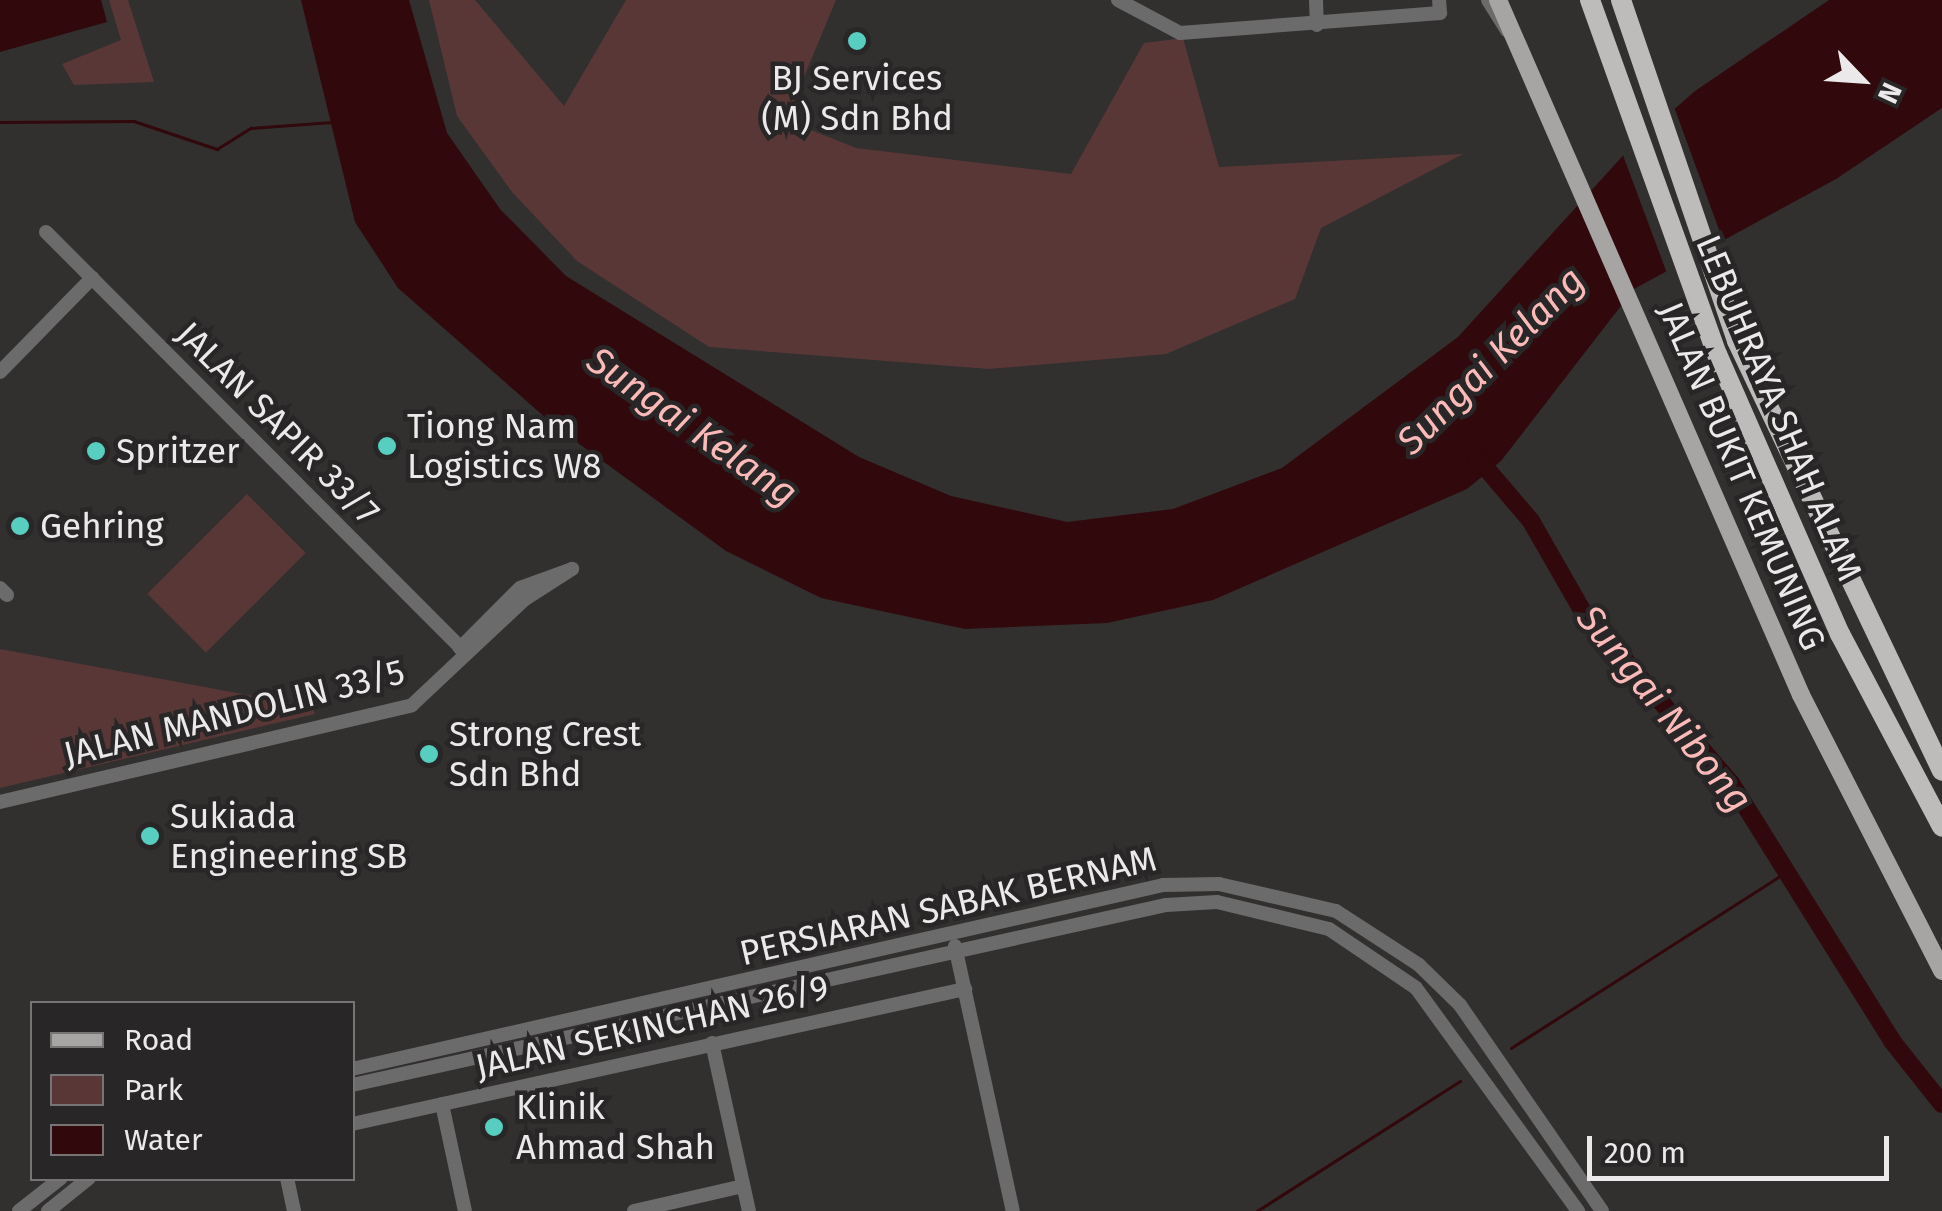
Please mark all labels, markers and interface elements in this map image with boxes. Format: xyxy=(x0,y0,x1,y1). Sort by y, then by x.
marker: BJ Services (M) Sdn Bhd xyxy=(846,30,868,52)
north arrow xyxy=(1812,30,1912,130)
place label: BJ Services (M) Sdn Bhd xyxy=(761,57,953,139)
text: N xyxy=(1871,77,1909,108)
street label: LEBUHRAYA SHAH ALAM xyxy=(1687,229,1871,587)
water label: Sungai Kelang xyxy=(1388,258,1594,464)
street label: JALAN BUKIT KEMUNING xyxy=(1650,296,1834,656)
street label: JALAN SAPIR 33/7 xyxy=(168,313,388,533)
water label: Sungai Kelang xyxy=(578,338,806,516)
place label: Tiong Nam Logistics W8 xyxy=(407,405,601,487)
place label: Spritzer xyxy=(116,430,240,472)
marker: Tiong Nam Logistics W8 xyxy=(376,435,398,457)
marker: Spritzer xyxy=(85,440,107,462)
place label: Gehring xyxy=(40,505,164,547)
marker: Gehring xyxy=(9,515,31,537)
water label: Sungai Nibong xyxy=(1567,596,1761,822)
street label: JALAN MANDOLIN 33/5 xyxy=(59,650,409,776)
place label: Strong Crest Sdn Bhd xyxy=(449,713,641,795)
marker: Strong Crest Sdn Bhd xyxy=(418,743,440,765)
place label: Sukiada Engineering SB xyxy=(170,795,407,877)
marker: Sukiada Engineering SB xyxy=(139,825,161,847)
street label: PERSIARAN SABAK BERNAM xyxy=(736,838,1160,974)
street label: JALAN SEKINCHAN 26/9 xyxy=(471,966,833,1088)
legend xyxy=(30,1001,355,1181)
text: Road xyxy=(124,1022,193,1058)
text: Park xyxy=(124,1072,183,1108)
place label: Klinik Ahmad Shah xyxy=(516,1086,715,1168)
marker: Klinik Ahmad Shah xyxy=(481,1114,507,1140)
scale bar xyxy=(1592,1116,1894,1178)
text: Water xyxy=(124,1122,203,1158)
text: 200 m xyxy=(1604,1135,1686,1171)

